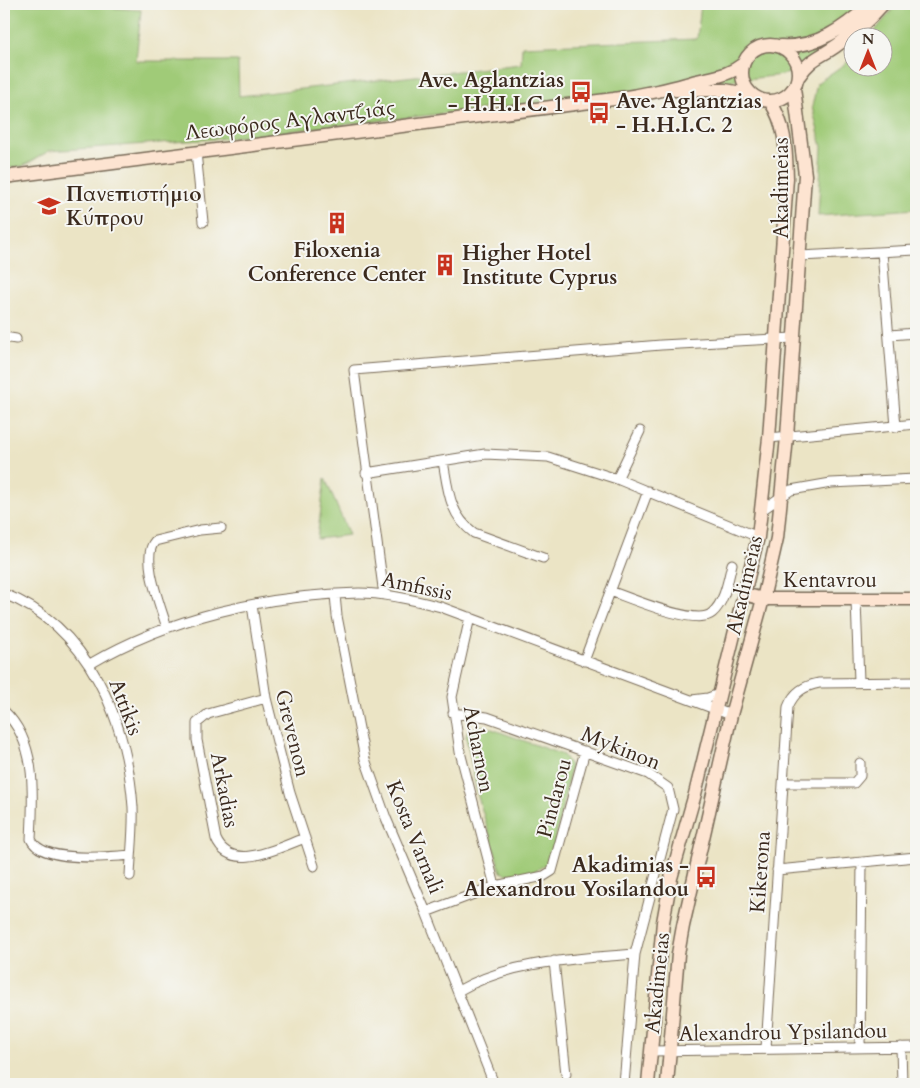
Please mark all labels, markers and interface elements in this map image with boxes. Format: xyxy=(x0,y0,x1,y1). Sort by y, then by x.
north arrow xyxy=(842,28,892,78)
text: N xyxy=(862,30,874,49)
place label: Ave. Aglantzias - H.H.I.C. 1 xyxy=(418,66,564,119)
bus stop icon: Ave. Aglantzias - H.H.I.C. 1 xyxy=(568,79,594,105)
place label: Ave. Aglantzias - H.H.I.C. 2 xyxy=(616,87,762,140)
street label: Λεωφόρος Αγλαντζιάς xyxy=(183,93,397,148)
bus stop icon: Ave. Aglantzias - H.H.I.C. 2 xyxy=(586,100,612,126)
street label: Akadimeias xyxy=(767,137,796,239)
place label: Πανεπιστήμιο Κύπρου xyxy=(66,180,201,233)
school or university icon: Πανεπιστήμιο Κύπρου xyxy=(36,193,62,219)
building icon: Filoxenia Conference Center xyxy=(324,210,350,236)
place label: Filoxenia Conference Center xyxy=(248,236,427,289)
place label: Higher Hotel Institute Cyprus xyxy=(462,239,617,292)
building icon: Higher Hotel Institute Cyprus xyxy=(432,252,458,278)
street label: Akadimeias xyxy=(719,532,770,638)
street label: Amfissis xyxy=(379,565,455,608)
street label: Kentavrou xyxy=(783,566,877,595)
street label: Attikis xyxy=(102,675,150,740)
street label: Grevenon xyxy=(268,686,317,780)
street label: Acharnon xyxy=(456,703,501,795)
street label: Mykinon xyxy=(577,719,665,778)
street label: Arkadias xyxy=(203,750,246,830)
street label: Pindarou xyxy=(530,755,579,841)
street label: Kosta Varnali xyxy=(379,776,450,898)
street label: Kikerona xyxy=(743,830,778,914)
place label: Akadimias - Alexandrou Yosilandou xyxy=(464,851,689,904)
bus stop icon: Akadimias - Alexandrou Yosilandou xyxy=(693,864,719,890)
street label: Akadimeias xyxy=(638,931,677,1035)
street label: Alexandrou Ypsilandou xyxy=(678,1016,888,1049)

